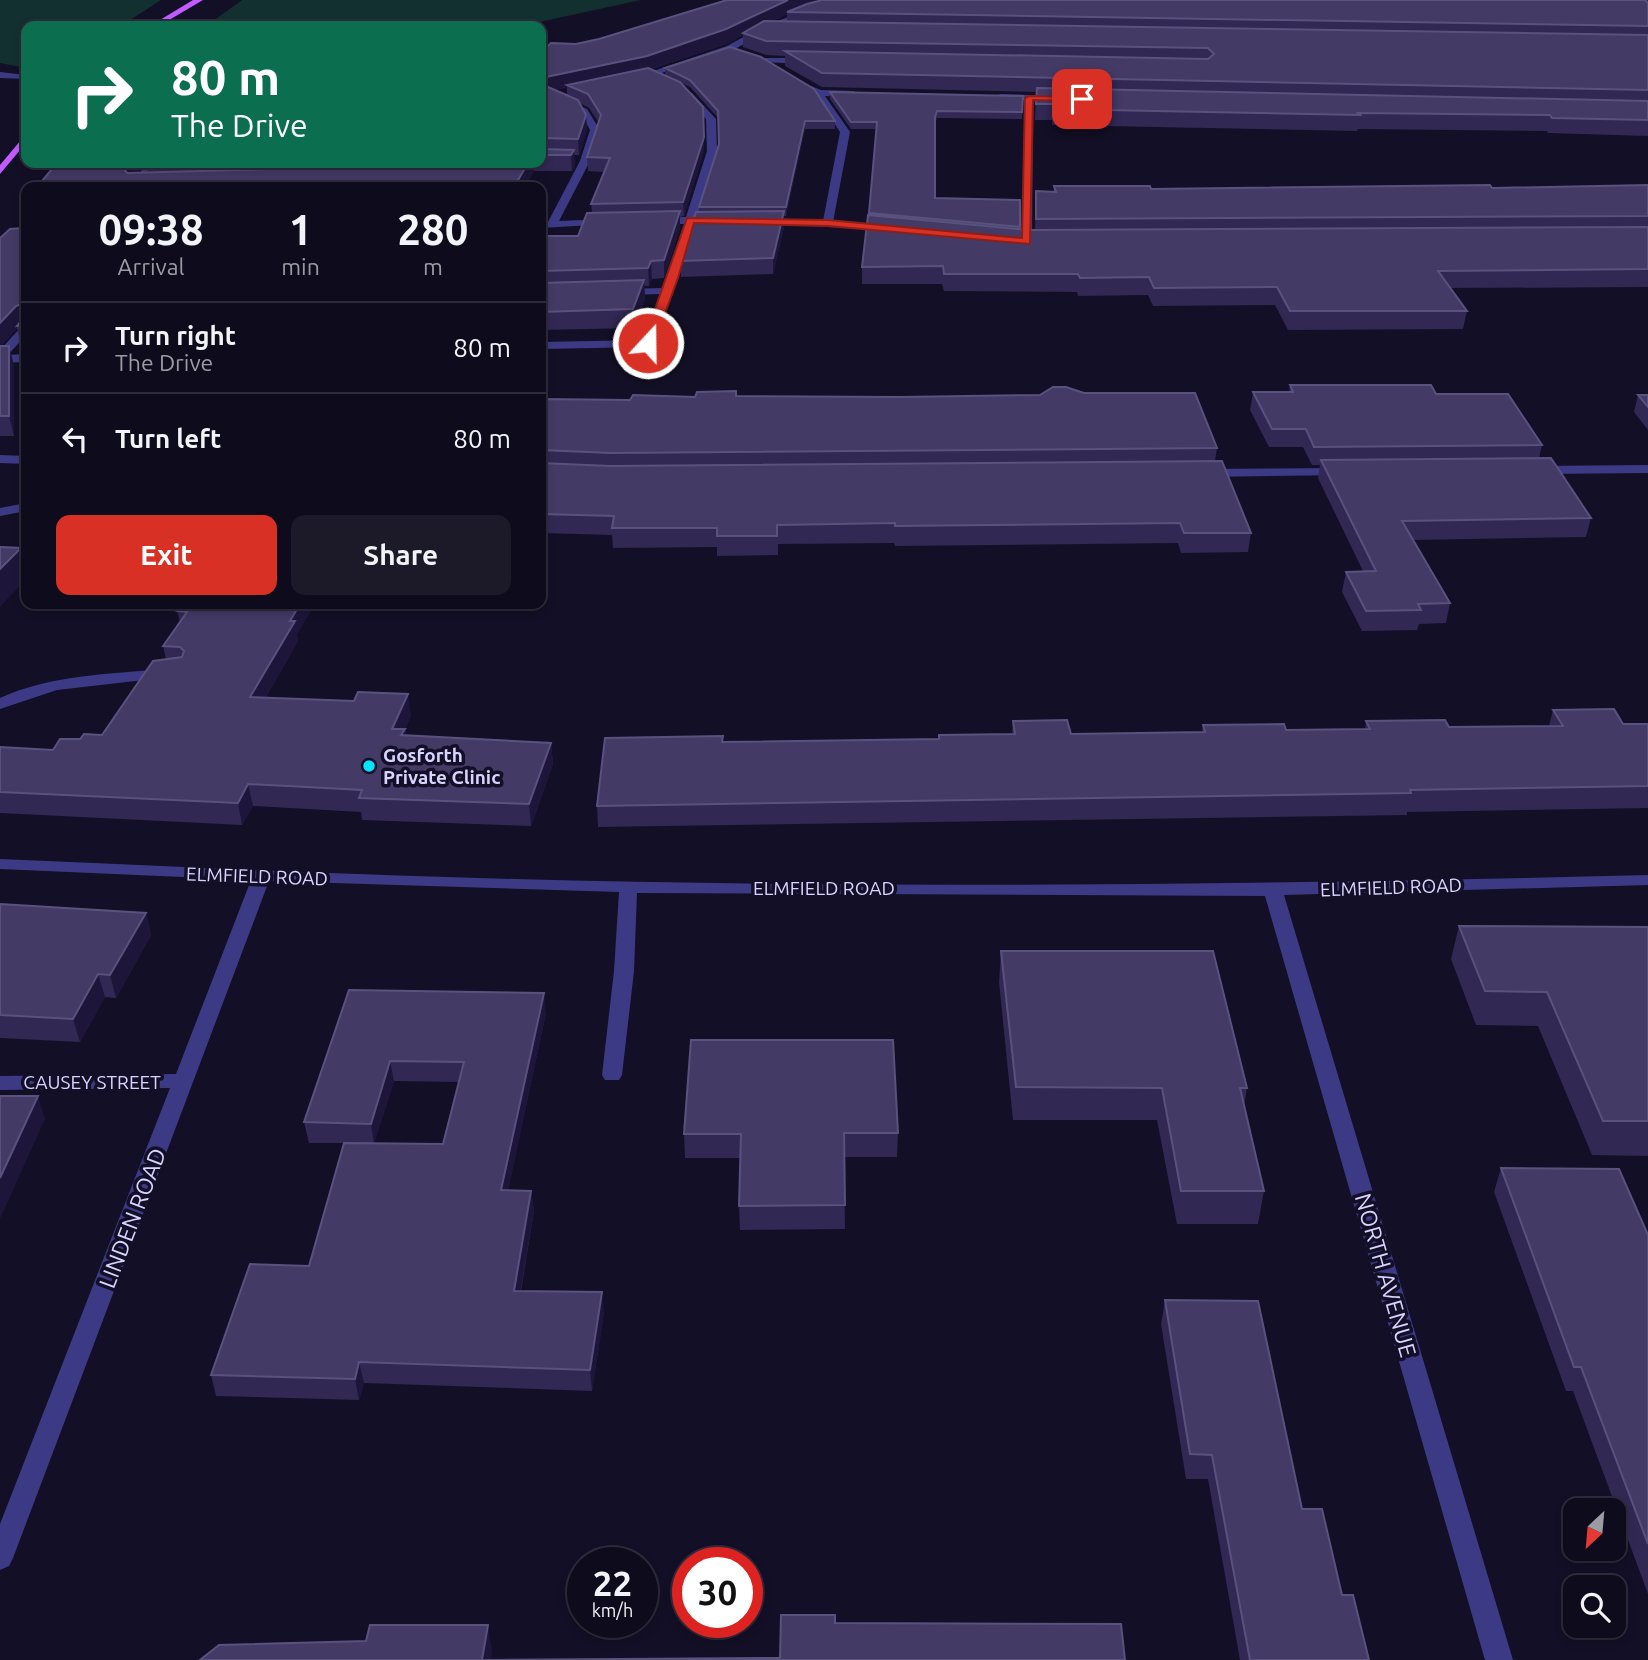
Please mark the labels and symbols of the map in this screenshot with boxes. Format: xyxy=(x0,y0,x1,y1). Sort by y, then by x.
pin xyxy=(1052,69,1112,129)
position arrow xyxy=(611,306,685,380)
place label: Gosforth Private Clinic xyxy=(383,744,500,788)
marker: Gosforth Private Clinic xyxy=(361,758,377,774)
street label: ELMFIELD ROAD xyxy=(186,863,328,889)
street label: ELMFIELD ROAD xyxy=(1320,874,1462,900)
street label: ELMFIELD ROAD xyxy=(753,877,895,899)
street label: CAUSEY STREET xyxy=(23,1071,161,1093)
street label: LINDEN ROAD xyxy=(94,1144,170,1292)
street label: NORTH AVENUE xyxy=(1351,1190,1421,1360)
north arrow xyxy=(1563,1498,1626,1561)
speed limit sign: 30 xyxy=(672,1547,763,1638)

